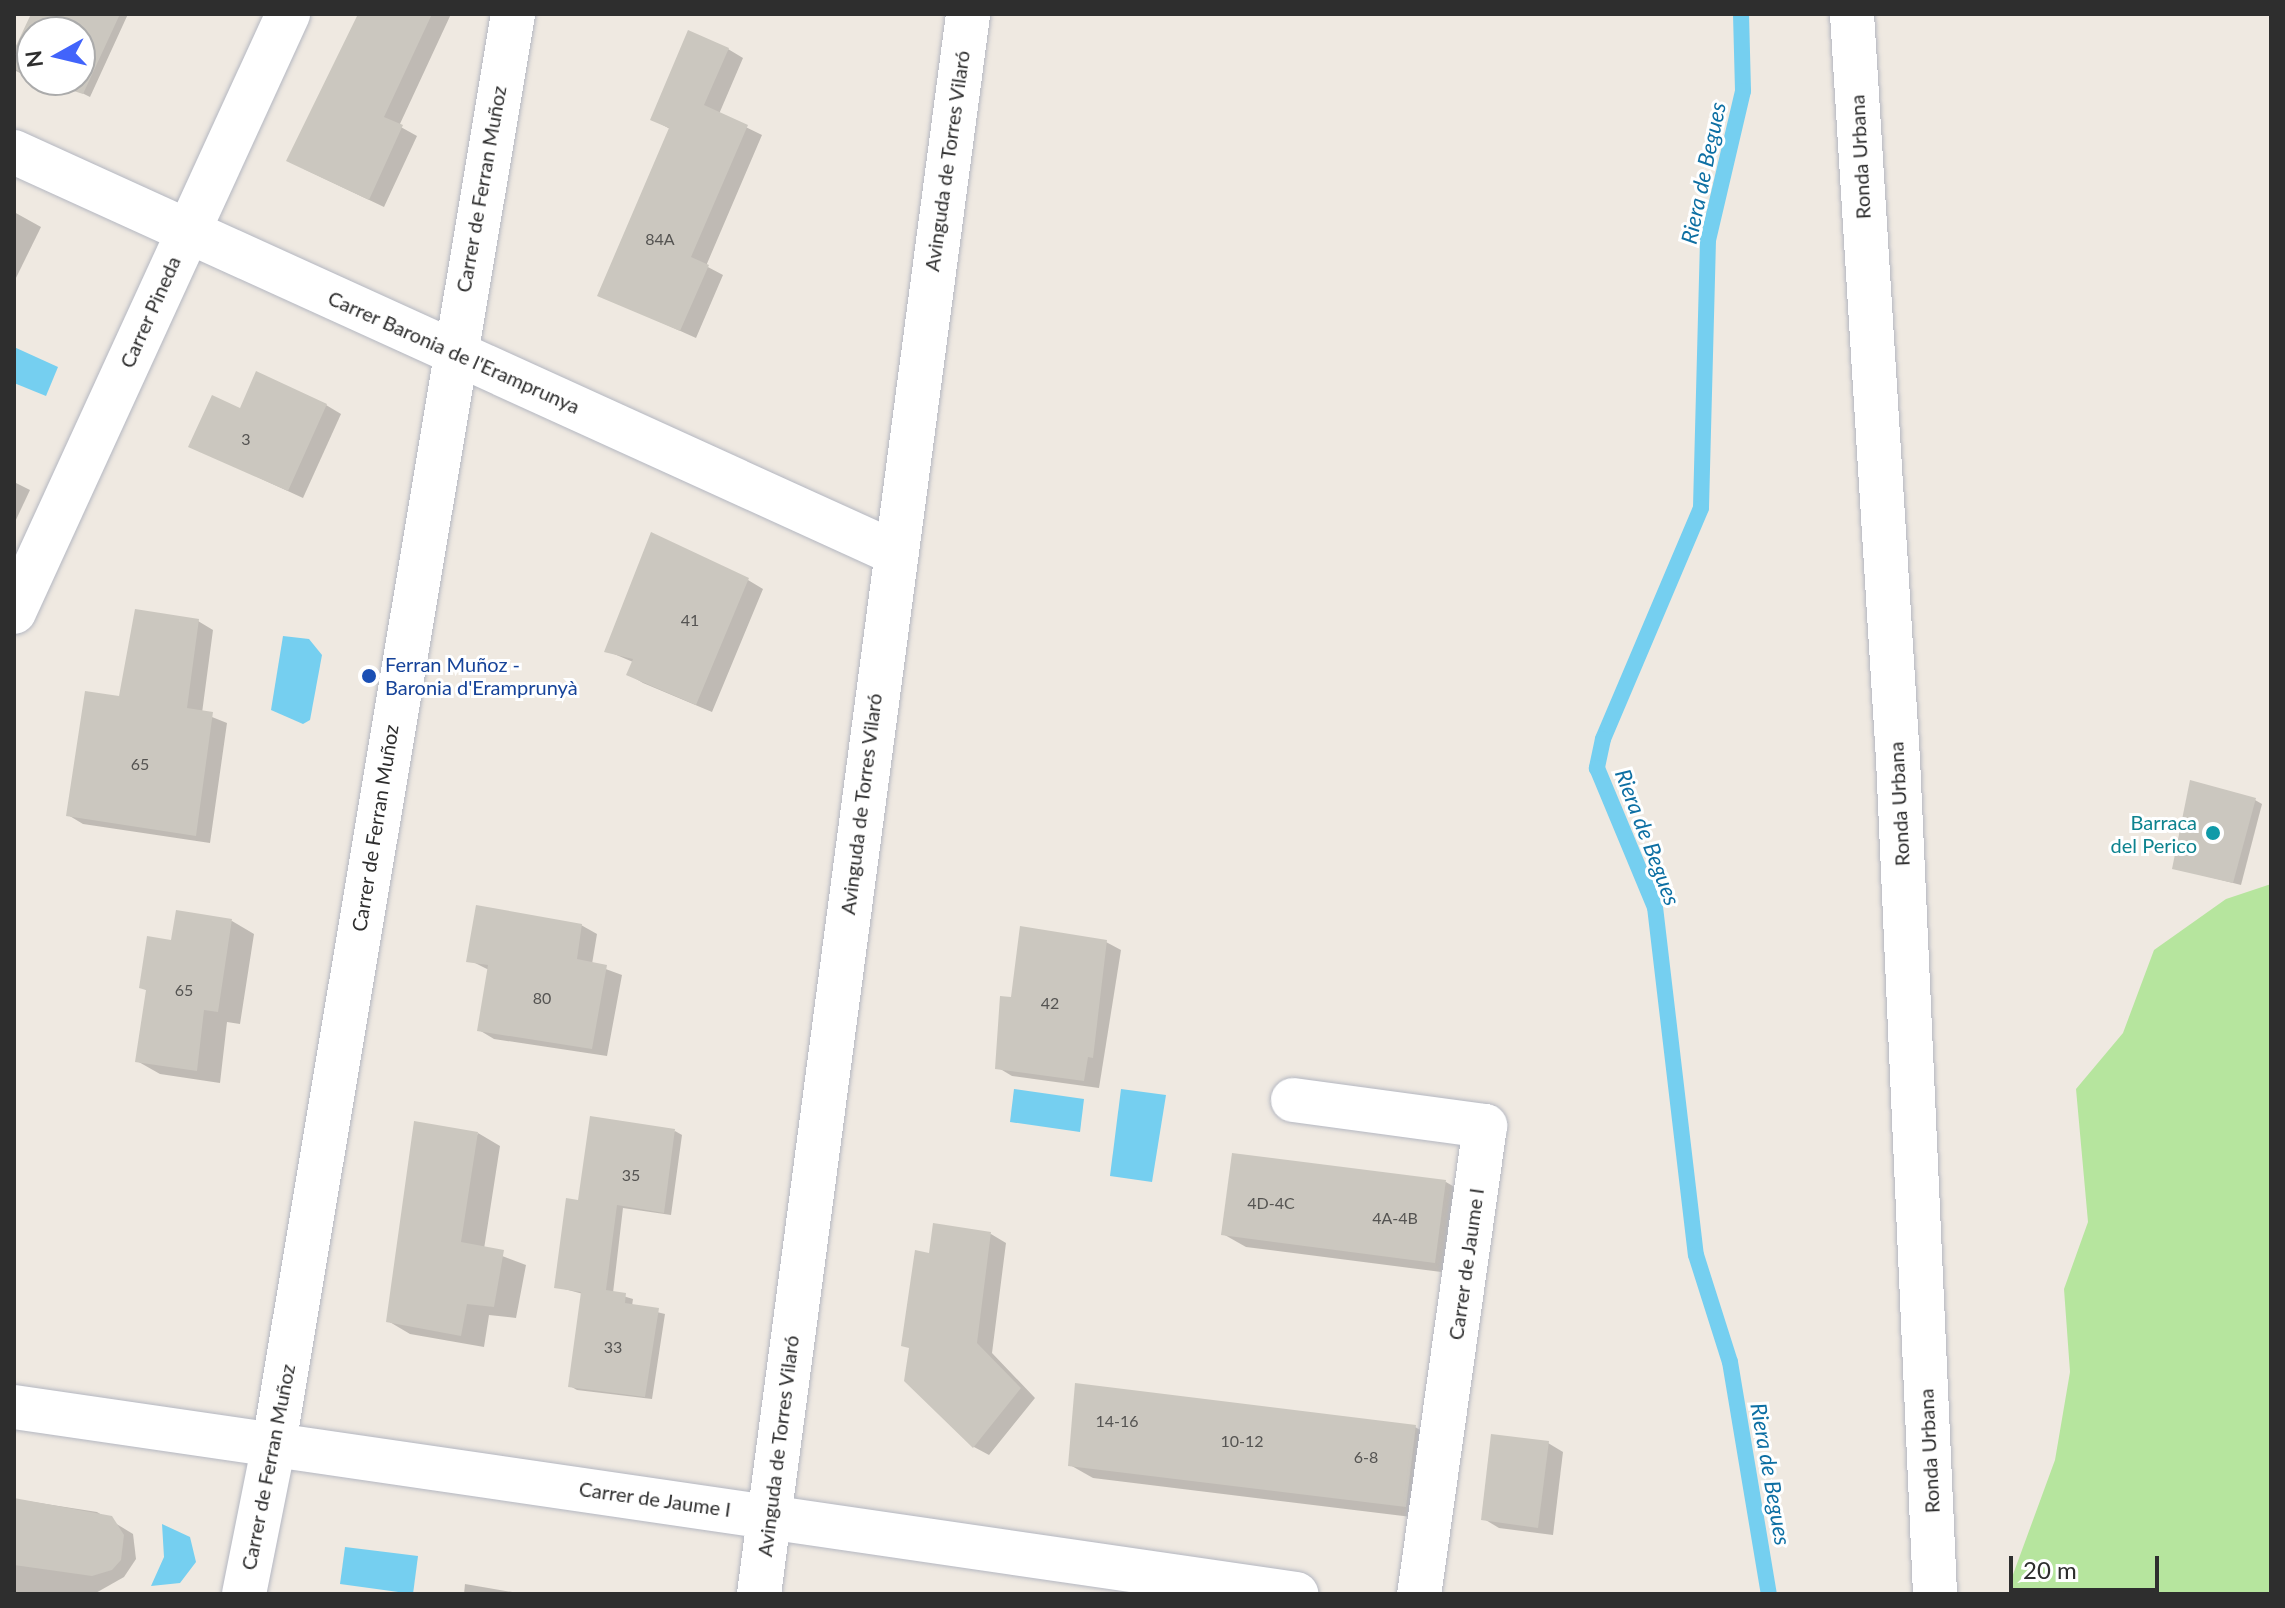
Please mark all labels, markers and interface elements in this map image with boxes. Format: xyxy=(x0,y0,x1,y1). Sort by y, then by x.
north arrow xyxy=(16,16,96,96)
street label: Avinguda de Torres Vilaró xyxy=(920,48,974,274)
text: N xyxy=(19,49,48,69)
street label: Carrer de Ferran Muñoz xyxy=(451,84,511,294)
street label: Ronda Urbana xyxy=(1845,94,1875,220)
water label: Riera de Begues xyxy=(1675,100,1731,246)
house number: 84A xyxy=(645,229,675,249)
street label: Carrer Pineda xyxy=(115,252,185,372)
street label: Carrer Baronia de l'Eramprunya xyxy=(324,285,584,419)
house number: 3 xyxy=(241,429,251,449)
house number: 41 xyxy=(681,610,699,630)
place label: Ferran Muñoz - Baronia d'Eramprunyà xyxy=(385,652,578,699)
marker: Ferran Muñoz - Baronia d'Eramprunyà xyxy=(360,667,378,685)
street label: Avinguda de Torres Vilaró xyxy=(835,691,887,917)
street label: Carrer de Ferran Muñoz xyxy=(347,723,403,933)
street label: Ronda Urbana xyxy=(1884,741,1914,867)
house number: 65 xyxy=(131,754,149,774)
water label: Riera de Begues xyxy=(1610,765,1686,909)
place label: Barraca del Perico xyxy=(2111,810,2197,857)
marker: Barraca del Perico xyxy=(2204,824,2222,842)
house number: 65 xyxy=(175,980,193,1000)
house number: 80 xyxy=(533,988,551,1008)
house number: 42 xyxy=(1041,993,1059,1013)
house number: 35 xyxy=(622,1165,640,1185)
street label: Carrer de Jaume I xyxy=(1443,1186,1489,1342)
house number: 4D-4C xyxy=(1247,1193,1295,1213)
house number: 4A-4B xyxy=(1372,1208,1418,1228)
street label: Avinguda de Torres Vilaró xyxy=(752,1333,804,1559)
house number: 33 xyxy=(604,1337,622,1357)
street label: Carrer de Ferran Muñoz xyxy=(236,1362,300,1572)
street label: Ronda Urbana xyxy=(1914,1388,1944,1514)
water label: Riera de Begues xyxy=(1745,1401,1797,1547)
house number: 14-16 xyxy=(1095,1411,1139,1431)
house number: 10-12 xyxy=(1220,1431,1264,1451)
house number: 6-8 xyxy=(1354,1447,1378,1467)
street label: Carrer de Jaume I xyxy=(577,1476,733,1522)
scale bar xyxy=(2013,1540,2163,1590)
text: 20 m xyxy=(2023,1555,2077,1584)

